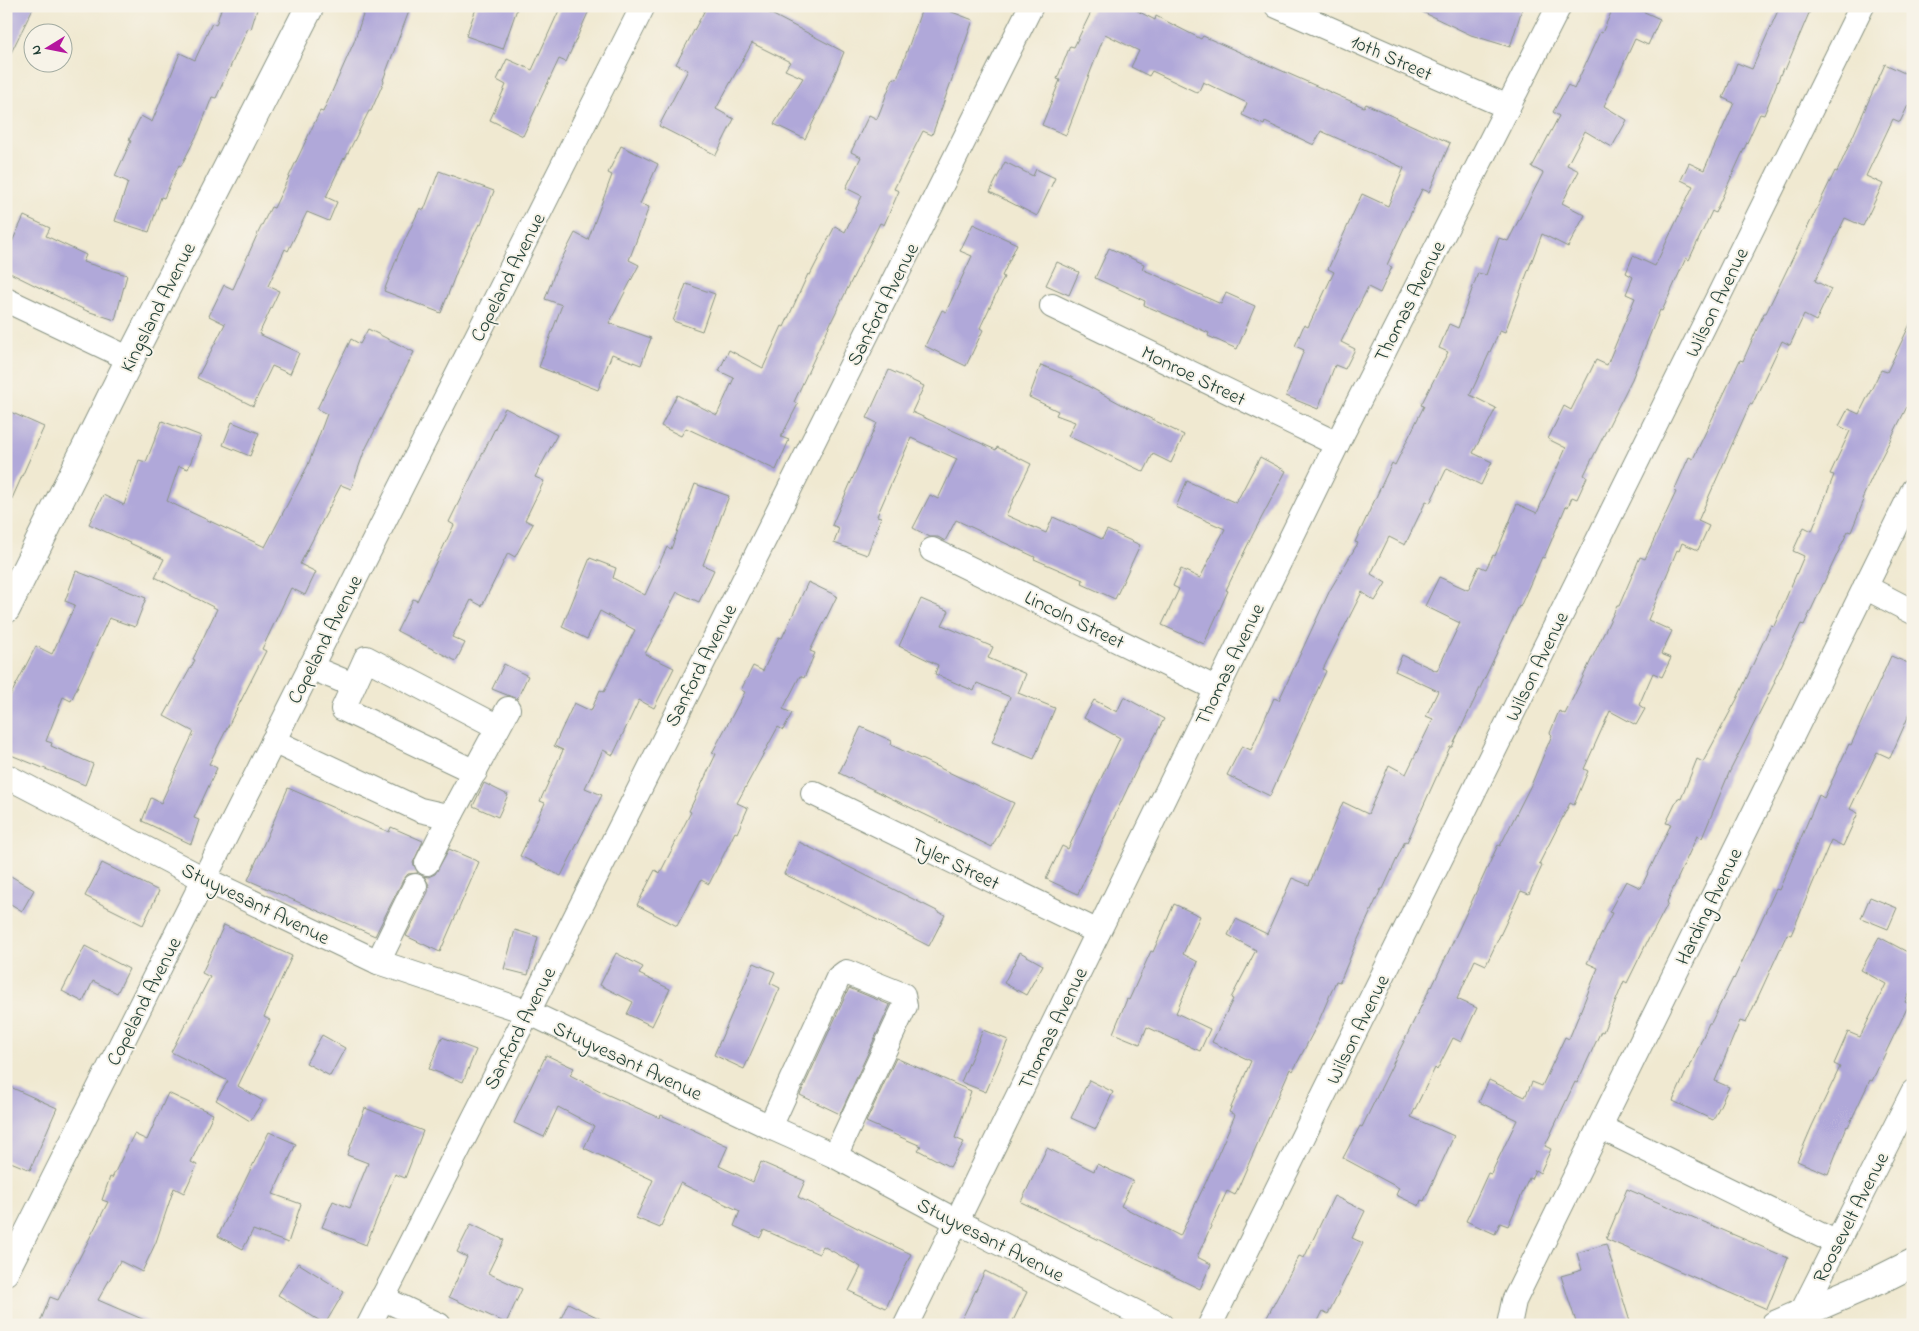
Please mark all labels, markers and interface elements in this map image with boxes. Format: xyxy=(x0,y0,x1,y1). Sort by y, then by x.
north arrow xyxy=(22,22,72,72)
street label: 10th Street xyxy=(1346,28,1437,90)
text: N xyxy=(26,44,48,56)
street label: Copeland Avenue xyxy=(464,209,554,348)
street label: Thomas Avenue xyxy=(1368,236,1454,368)
street label: Kingsland Avenue xyxy=(114,238,205,379)
street label: Sanford Avenue xyxy=(841,239,928,372)
street label: Wilson Avenue xyxy=(1679,243,1757,363)
street label: Monroe Street xyxy=(1136,339,1250,415)
street label: Copeland Avenue xyxy=(281,571,371,710)
street label: Lincoln Street xyxy=(1019,585,1129,658)
street label: Thomas Avenue xyxy=(1189,599,1273,731)
street label: Sanford Avenue xyxy=(659,600,746,733)
street label: Wilson Avenue xyxy=(1499,607,1577,727)
street label: Tyler Street xyxy=(906,831,1004,899)
street label: Harding Avenue xyxy=(1669,844,1752,971)
street label: Stuyvesant Avenue xyxy=(176,857,334,954)
street label: Copeland Avenue xyxy=(100,933,190,1072)
street label: Sanford Avenue xyxy=(478,963,565,1096)
street label: Thomas Avenue xyxy=(1012,963,1096,1095)
street label: Wilson Avenue xyxy=(1320,970,1398,1090)
street label: Stuyvesant Avenue xyxy=(548,1015,706,1110)
street label: Roosevelt Avenue xyxy=(1807,1148,1898,1289)
street label: Stuyvesant Avenue xyxy=(911,1192,1069,1291)

